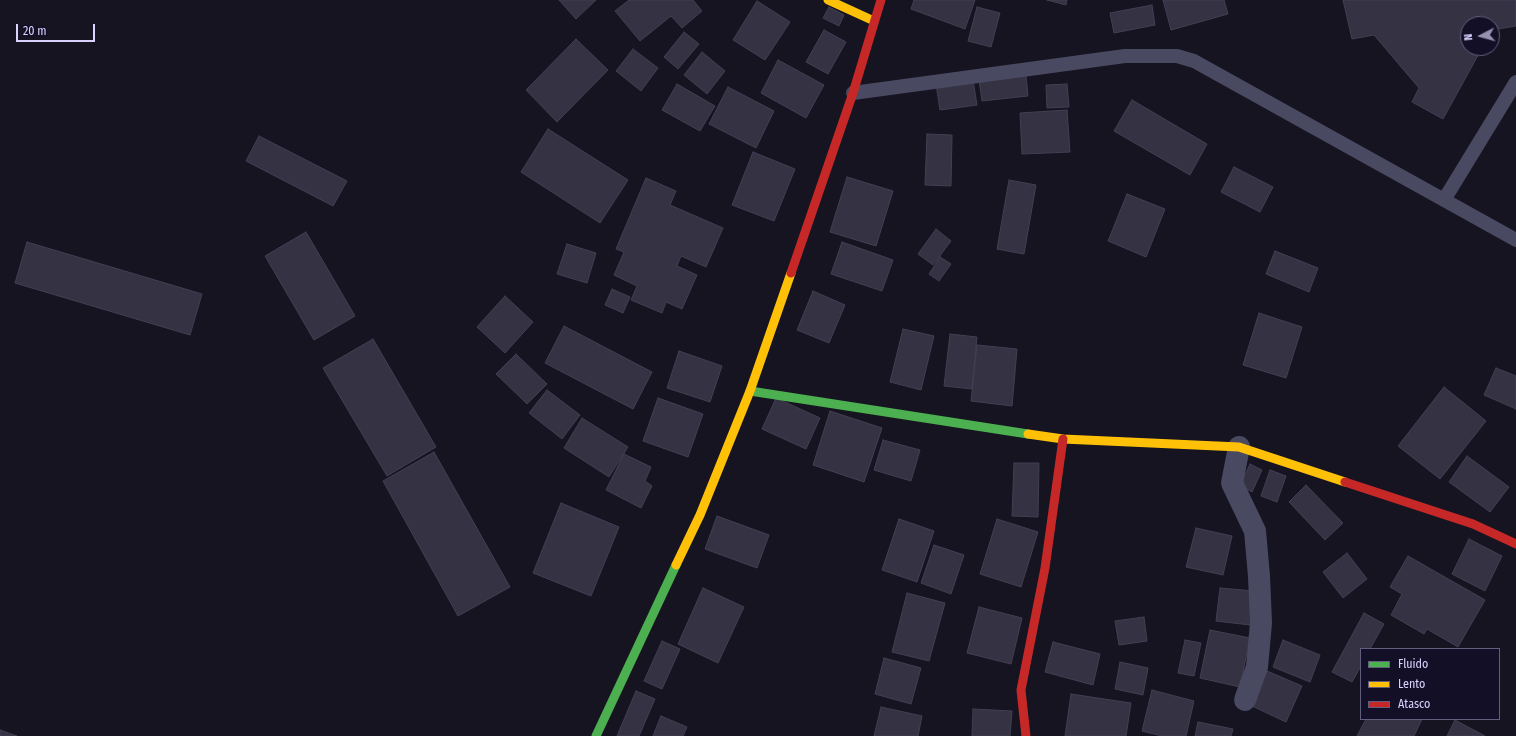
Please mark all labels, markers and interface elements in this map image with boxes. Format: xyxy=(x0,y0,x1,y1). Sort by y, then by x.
scale bar xyxy=(18,16,97,42)
north arrow xyxy=(1460,16,1500,56)
text: 20 m xyxy=(23,24,47,38)
text: N xyxy=(1462,33,1475,41)
legend xyxy=(1360,648,1500,720)
text: Fluido xyxy=(1398,657,1428,671)
text: Lento xyxy=(1398,677,1425,691)
text: Atasco xyxy=(1398,697,1430,711)

